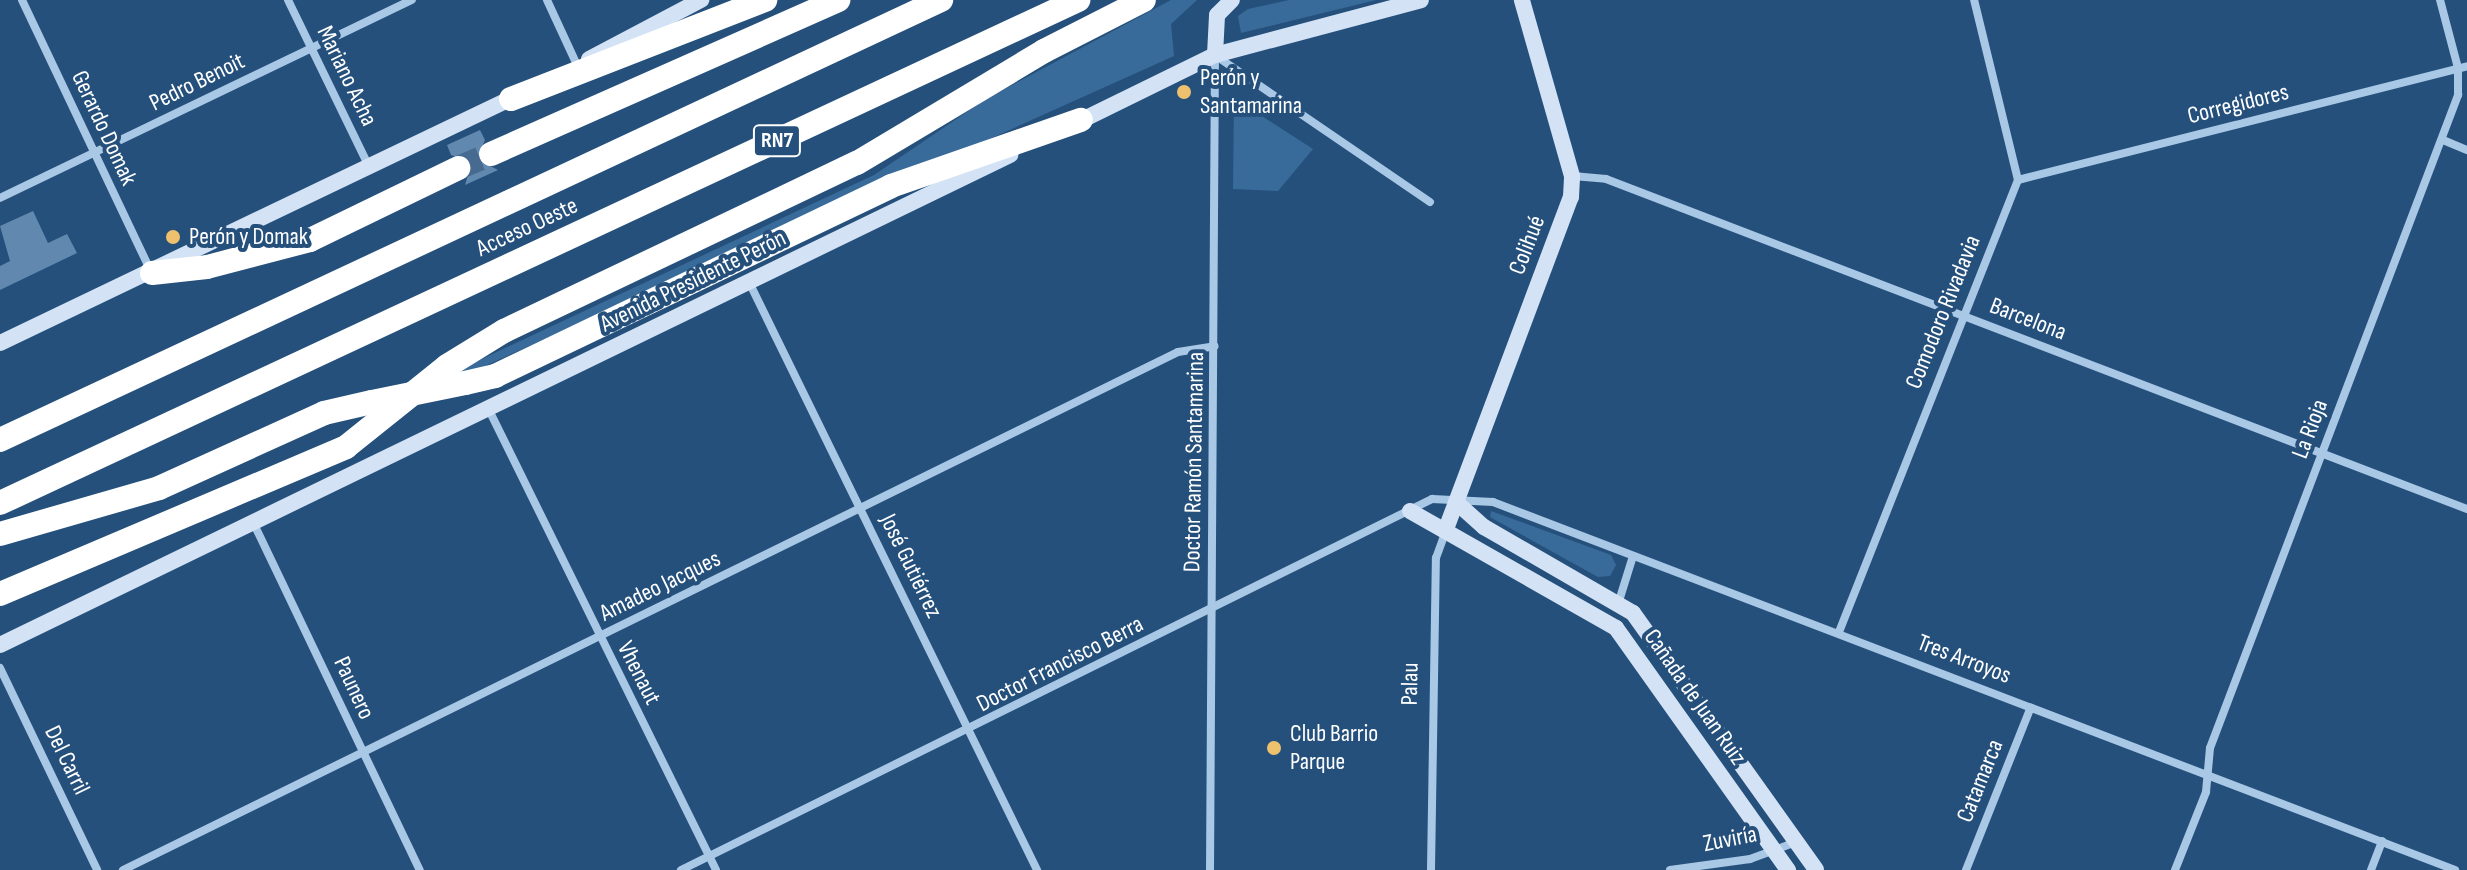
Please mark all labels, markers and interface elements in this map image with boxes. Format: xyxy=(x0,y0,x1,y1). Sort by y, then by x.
street label: Mariano Acha xyxy=(310,21,384,131)
street label: Pedro Benoit xyxy=(145,47,249,117)
place label: Perón y Santamarina xyxy=(1200,64,1302,120)
street label: Gerardo Domak xyxy=(65,66,143,190)
street label: Corregidores xyxy=(2184,78,2292,130)
marker: Perón y Santamarina xyxy=(1175,83,1193,101)
road number: RN7 xyxy=(751,123,803,159)
street label: Acceso Oeste xyxy=(472,191,582,263)
street label: Colihué xyxy=(1503,211,1551,279)
place label: Perón y Domak xyxy=(189,223,308,251)
street label: Avenida Presidente Perón xyxy=(595,224,791,338)
marker: Perón y Domak xyxy=(164,228,182,246)
street label: Comodoro Rivadavia xyxy=(1899,231,1987,393)
street label: Barcelona xyxy=(1986,291,2070,347)
street label: Doctor Ramón Santamarina xyxy=(1178,352,1210,572)
street label: La Rioja xyxy=(2286,395,2334,463)
street label: José Gutiérrez xyxy=(873,509,949,623)
street label: Amadeo Jacques xyxy=(595,544,725,628)
street label: Doctor Francisco Berra xyxy=(972,610,1148,718)
street label: Cañada de Juan Ruiz xyxy=(1638,624,1752,770)
street label: Tres Arroyos xyxy=(1913,628,2015,690)
street label: Vhenaut xyxy=(611,636,667,710)
street label: Paunero xyxy=(327,652,381,724)
street label: Palau xyxy=(1395,662,1425,706)
place label: Club Barrio Parque xyxy=(1290,720,1378,776)
street label: Del Carril xyxy=(38,721,96,799)
street label: Catamarca xyxy=(1950,735,2010,827)
marker: Club Barrio Parque xyxy=(1265,739,1283,757)
street label: Zuviría xyxy=(1701,820,1759,858)

